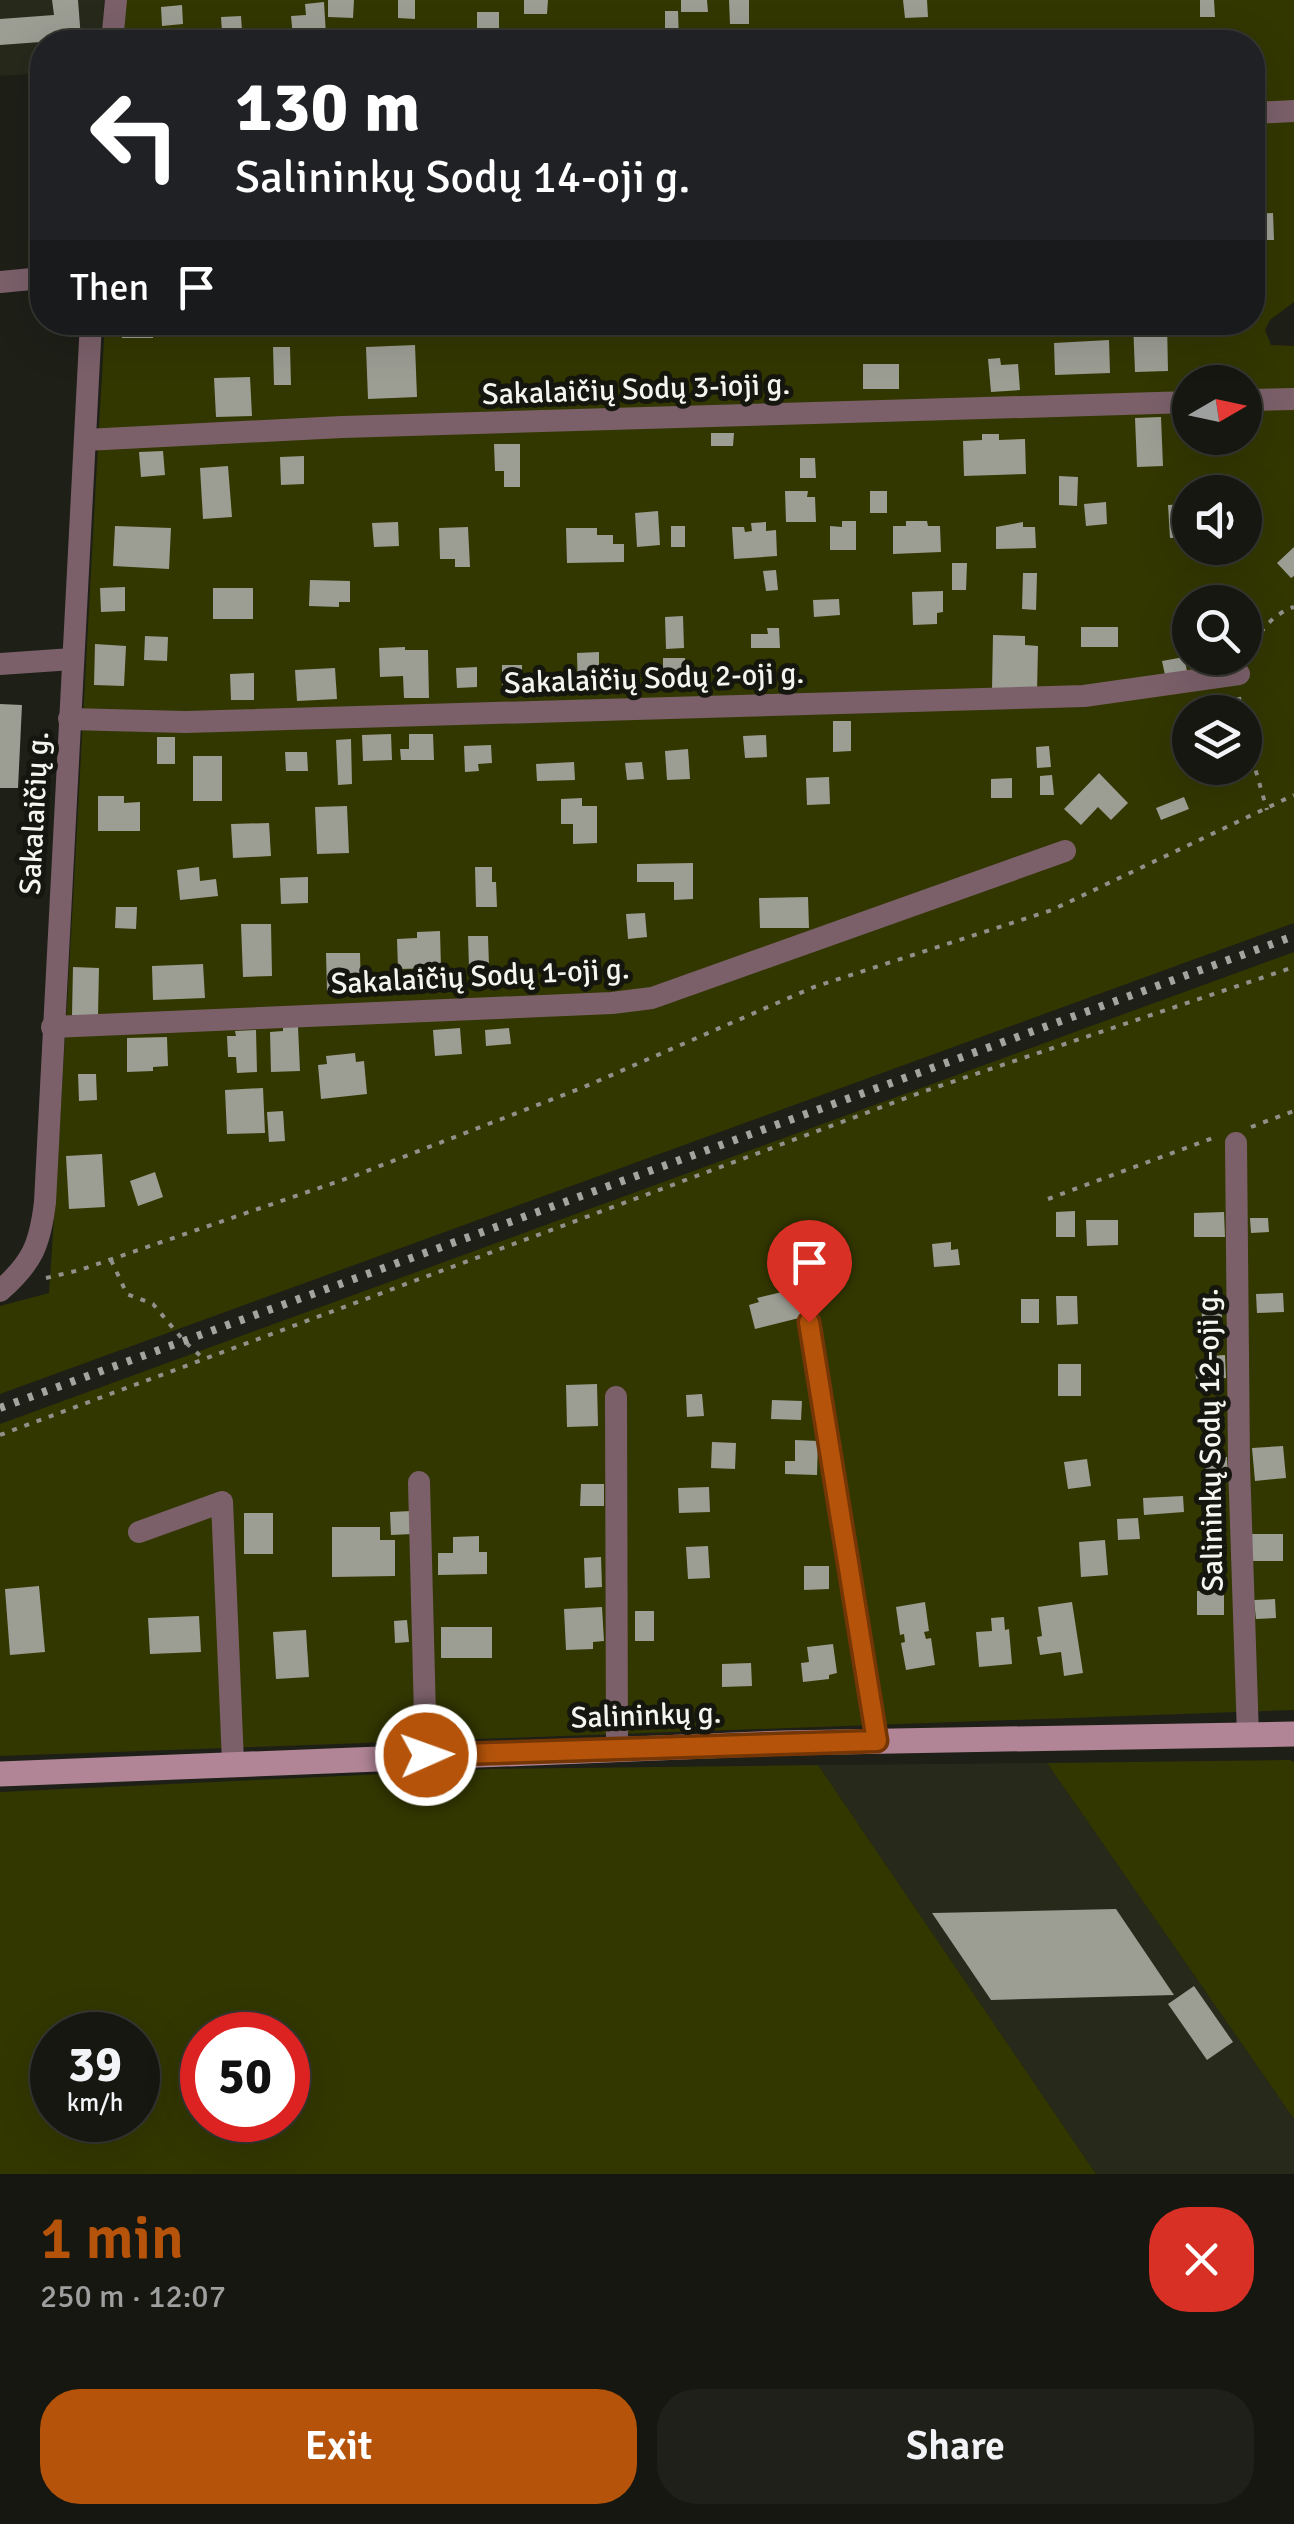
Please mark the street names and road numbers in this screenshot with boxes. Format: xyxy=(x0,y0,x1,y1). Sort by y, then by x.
street label: Sakalaičių Sodų 3-ioji g. xyxy=(481,366,791,413)
street label: Sakalaičių Sodų 2-oji g. xyxy=(503,655,805,702)
street label: Sakalaičių g. xyxy=(12,730,57,896)
street label: Sakalaičių Sodų 1-oji g. xyxy=(330,950,630,1003)
street label: Salininkų Sodų 12-oji g. xyxy=(1189,1288,1232,1592)
street label: Salininkų g. xyxy=(570,1694,722,1737)

